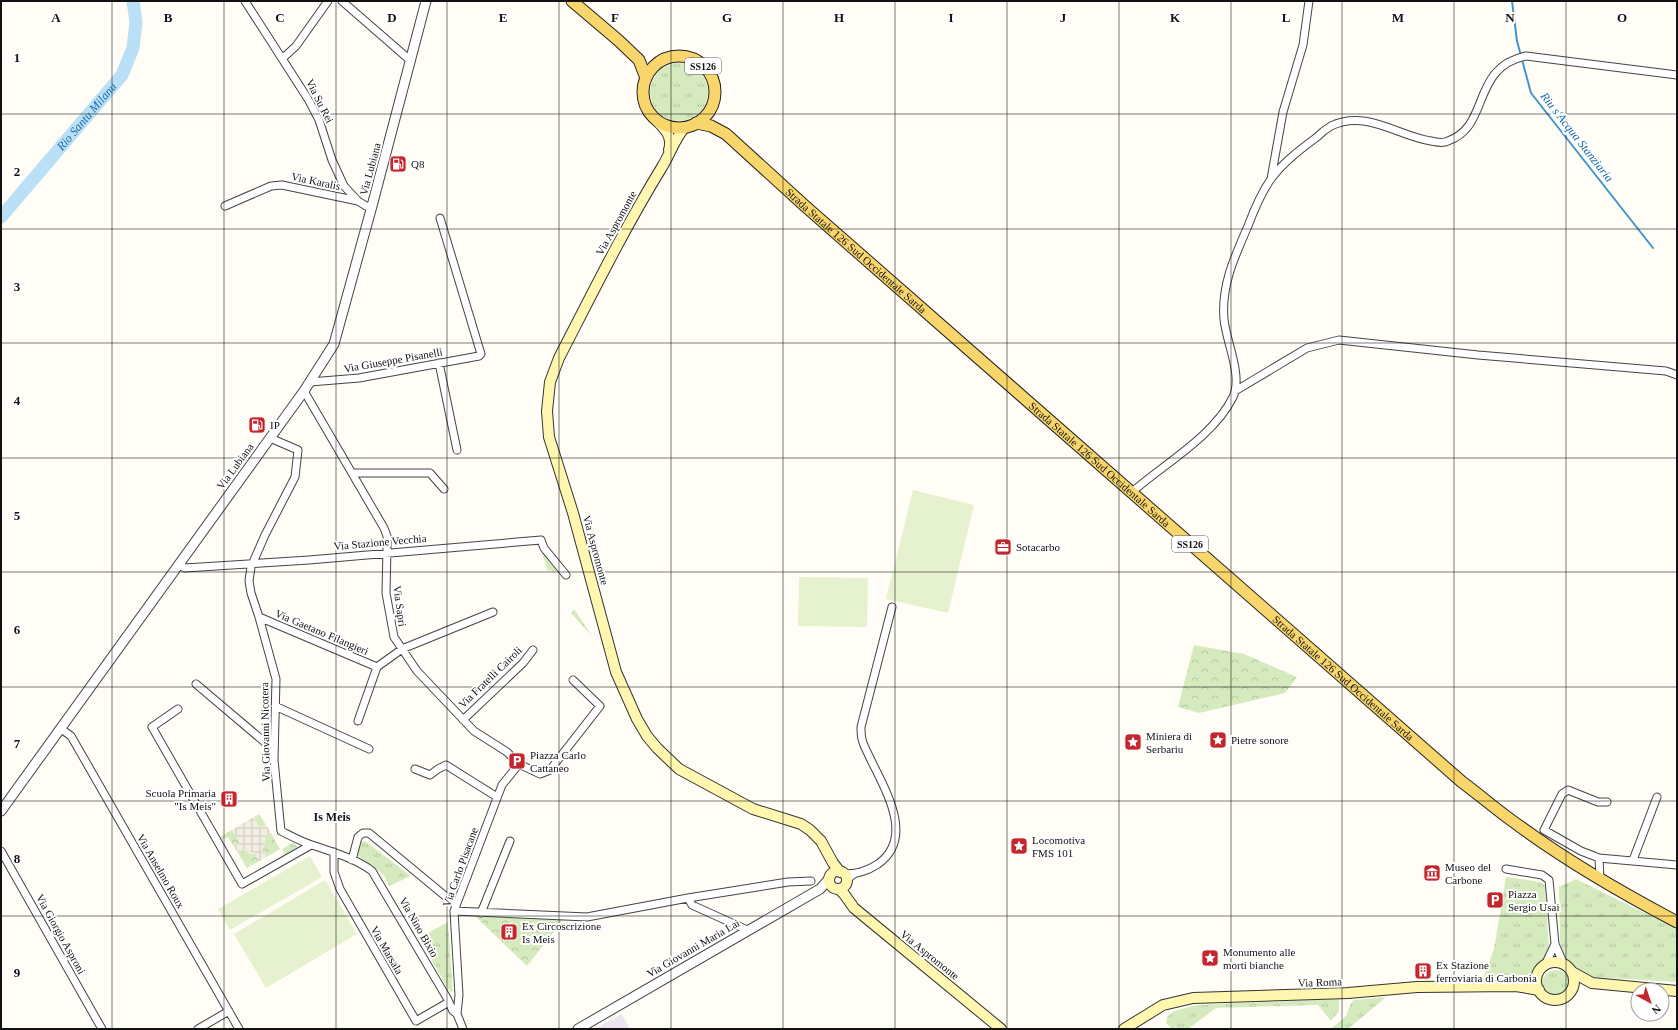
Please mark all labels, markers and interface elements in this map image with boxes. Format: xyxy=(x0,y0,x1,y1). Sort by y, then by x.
text: A xyxy=(51,10,61,25)
text: B xyxy=(164,10,173,25)
text: C xyxy=(275,10,285,25)
text: D xyxy=(387,10,397,25)
text: E xyxy=(499,10,507,25)
text: F xyxy=(611,10,619,25)
text: G xyxy=(722,10,732,25)
text: H xyxy=(834,10,844,25)
text: I xyxy=(948,10,954,25)
text: J xyxy=(1060,10,1067,25)
text: K xyxy=(1170,10,1181,25)
text: L xyxy=(1282,10,1291,25)
text: M xyxy=(1392,10,1404,25)
text: N xyxy=(1505,10,1515,25)
text: O xyxy=(1617,10,1627,25)
text: 1 xyxy=(14,50,20,65)
road number: SS126 xyxy=(685,58,721,74)
street label: Via Su Rei xyxy=(304,77,336,125)
water label: Rio Santu Milanu xyxy=(53,80,119,154)
water label: Riu s'Acqua Stanziaria xyxy=(1537,89,1616,185)
street label: Via Lubiana xyxy=(357,141,383,197)
fuel station icon: Q8 xyxy=(388,154,408,174)
place label: Q8 xyxy=(411,158,425,170)
text: 2 xyxy=(14,164,20,179)
street label: Via Karalis xyxy=(290,170,342,192)
street label: Strada Statale 126 Sud Occidentale Sarda xyxy=(783,186,929,316)
street label: Via Aspromonte xyxy=(593,189,639,257)
text: 3 xyxy=(14,279,21,294)
street label: Via Giuseppe Pisanelli xyxy=(343,345,443,375)
text: 4 xyxy=(14,393,21,408)
street label: Strada Statale 126 Sud Occidentale Sarda xyxy=(1027,399,1173,529)
fuel station icon: IP xyxy=(247,415,267,435)
place label: IP xyxy=(270,419,280,431)
street label: Via Lubiana xyxy=(214,441,256,491)
text: 5 xyxy=(14,508,21,523)
street label: Via Aspromonte xyxy=(581,514,611,586)
street label: Via Stazione Vecchia xyxy=(333,532,427,552)
road number: SS126 xyxy=(1172,536,1208,552)
office icon: Sotacarbo xyxy=(993,537,1013,557)
place label: Sotacarbo xyxy=(1016,541,1060,553)
street label: Via Sapri xyxy=(391,585,409,627)
street label: Via Gaetano Filangieri xyxy=(274,607,370,657)
street label: Strada Statale 126 Sud Occidentale Sarda xyxy=(1270,613,1416,743)
text: 6 xyxy=(14,622,21,637)
street label: Via Fratelli Cairoli xyxy=(456,644,524,710)
street label: Via Giovanni Nicotera xyxy=(258,682,272,782)
place label: Miniera di Serbariu xyxy=(1146,730,1192,755)
place icon: Pietre sonore xyxy=(1208,730,1228,750)
place icon: Miniera di Serbariu xyxy=(1123,732,1143,752)
place label: Pietre sonore xyxy=(1231,734,1289,746)
text: 7 xyxy=(14,736,21,751)
place label: Piazza Carlo Cattaneo xyxy=(530,749,586,774)
parking icon: Piazza Carlo Cattaneo xyxy=(507,751,527,771)
place label: Scuola Primaria "Is Meis" xyxy=(145,787,216,812)
building icon: Scuola Primaria "Is Meis" xyxy=(219,789,239,809)
district label: Is Meis xyxy=(314,810,351,824)
street label: Via Carlo Pisacane xyxy=(440,826,480,908)
street label: Via Anselmo Roux xyxy=(135,832,187,911)
place label: Locomotiva FMS 101 xyxy=(1032,834,1085,859)
place icon: Locomotiva FMS 101 xyxy=(1009,836,1029,856)
text: 8 xyxy=(14,851,21,866)
place label: Museo del Carbone xyxy=(1445,861,1491,886)
museum icon: Museo del Carbone xyxy=(1422,863,1442,883)
place label: Piazza Sergio Usai xyxy=(1508,888,1559,913)
parking icon: Piazza Sergio Usai xyxy=(1485,890,1505,910)
street label: Via Giorgio Asproni xyxy=(34,892,88,976)
street label: Via Nino Bixio xyxy=(397,895,441,960)
street label: Via Giovanni Maria Lai xyxy=(644,916,742,980)
place label: Ex Circoscrizione Is Meis xyxy=(522,920,601,945)
building icon: Ex Circoscrizione Is Meis xyxy=(499,922,519,942)
street label: Via Marsala xyxy=(368,924,406,976)
street label: Via Aspromonte xyxy=(898,928,962,982)
place label: Monumento alle morti bianche xyxy=(1223,946,1296,971)
place icon: Monumento alle morti bianche xyxy=(1200,948,1220,968)
place label: Ex Stazione ferroviaria di Carbonia xyxy=(1436,959,1537,984)
building icon: Ex Stazione ferroviaria di Carbonia xyxy=(1413,961,1433,981)
text: 9 xyxy=(14,965,21,980)
street label: Via Roma xyxy=(1298,975,1342,989)
north arrow xyxy=(1630,982,1670,1022)
text: N xyxy=(1649,1003,1663,1017)

